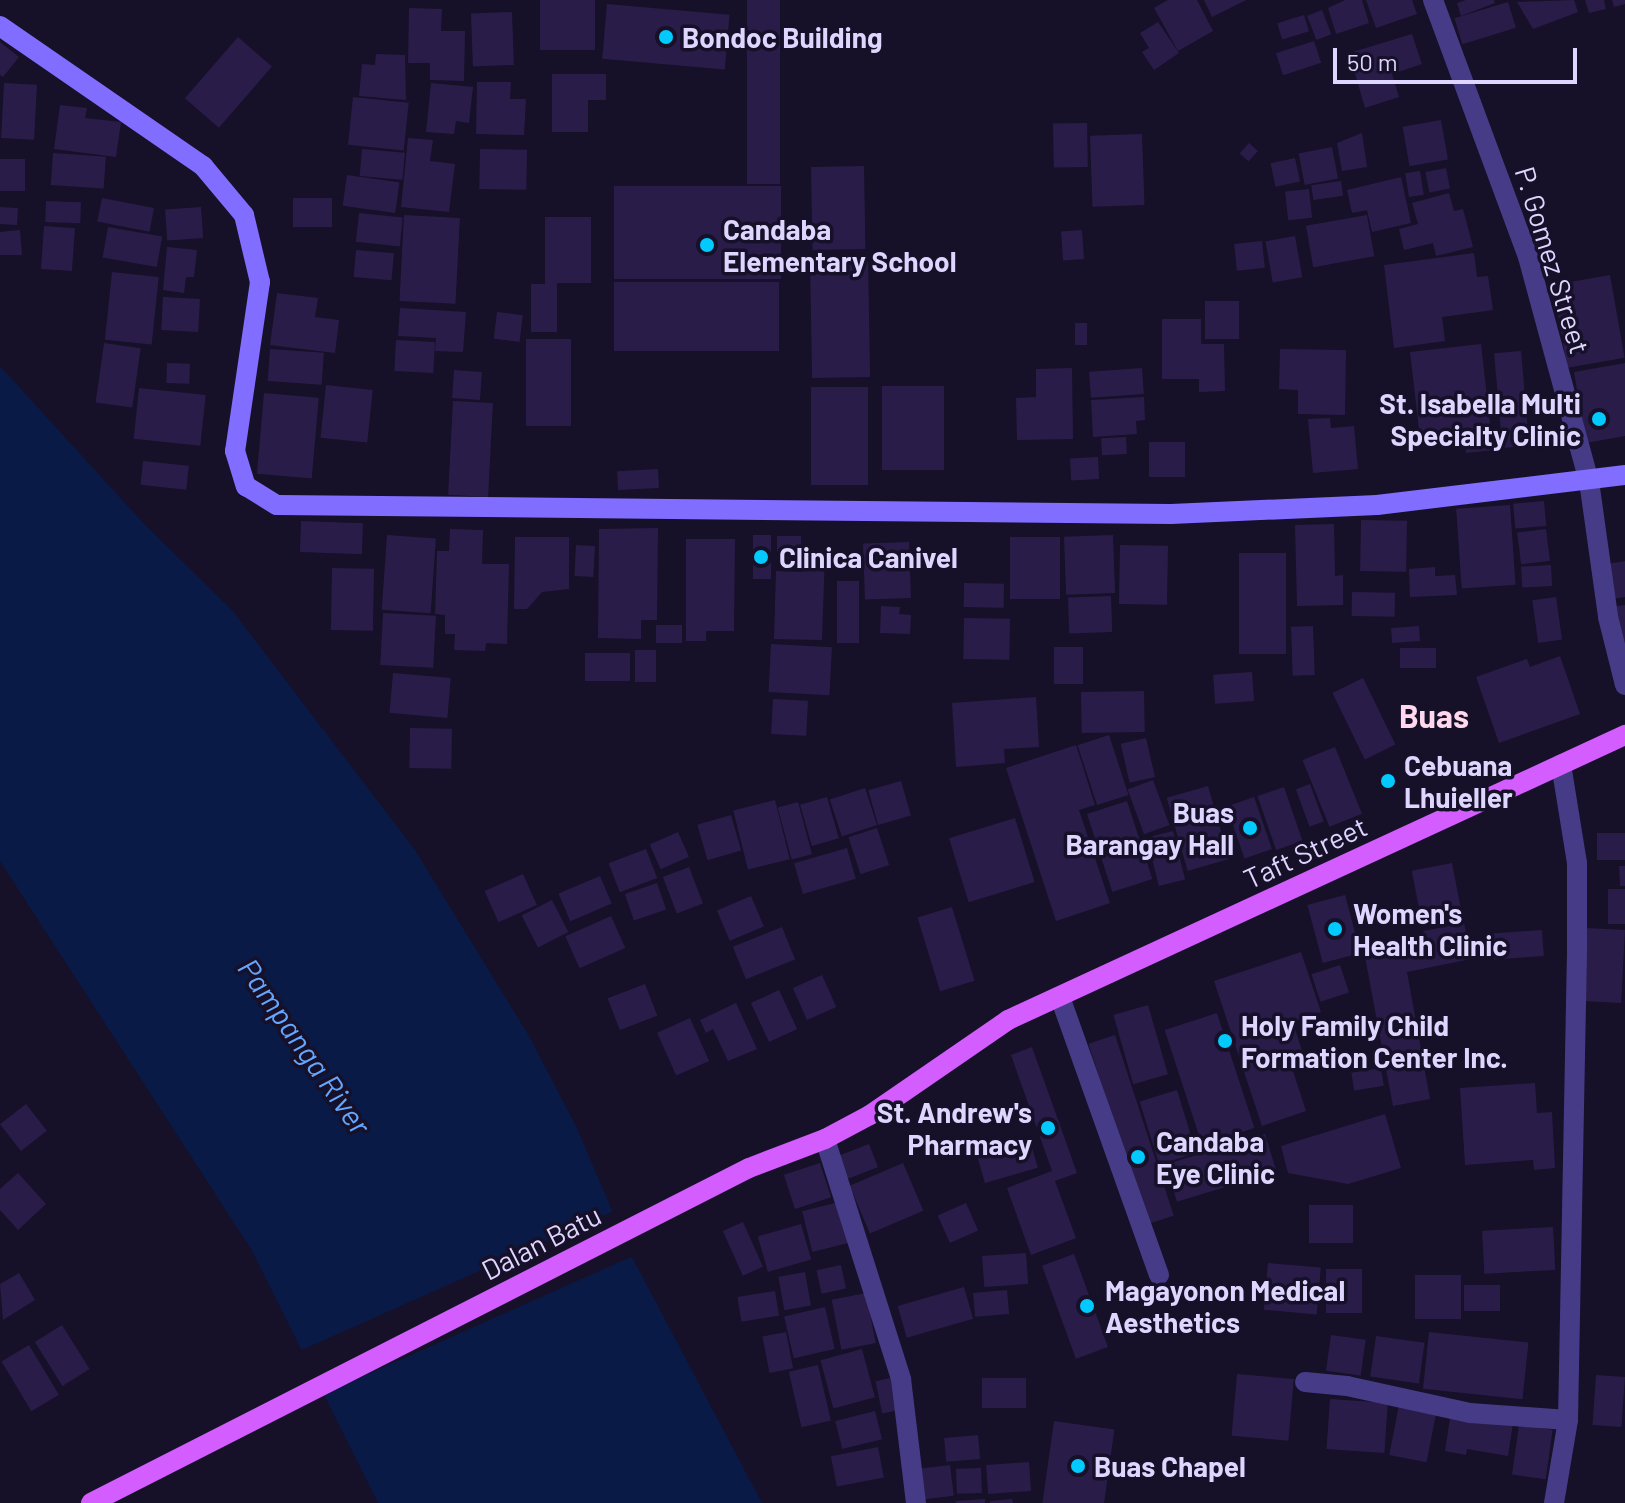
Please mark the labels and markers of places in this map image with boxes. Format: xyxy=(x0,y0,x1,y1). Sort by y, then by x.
place label: Bondoc Building xyxy=(682,20,883,54)
marker: Bondoc Building xyxy=(657,28,675,46)
place label: Candaba Elementary School xyxy=(723,212,956,278)
marker: Candaba Elementary School xyxy=(698,236,716,254)
place label: St. Isabella Multi Specialty Clinic xyxy=(1379,386,1581,452)
marker: St. Isabella Multi Specialty Clinic xyxy=(1588,408,1610,430)
place label: Clinica Canivel xyxy=(779,540,958,574)
marker: Clinica Canivel xyxy=(750,546,772,568)
place label: Cebuana Lhuieller xyxy=(1404,748,1513,814)
marker: Cebuana Lhuieller xyxy=(1379,772,1397,790)
place label: Buas Barangay Hall xyxy=(1066,795,1234,861)
marker: Buas Barangay Hall xyxy=(1241,819,1259,837)
place label: Women's Health Clinic xyxy=(1353,896,1507,962)
marker: Women's Health Clinic xyxy=(1324,918,1346,940)
place label: Holy Family Child Formation Center Inc. xyxy=(1241,1008,1508,1074)
marker: Holy Family Child Formation Center Inc. xyxy=(1216,1032,1234,1050)
place label: St. Andrew's Pharmacy xyxy=(877,1095,1032,1161)
marker: St. Andrew's Pharmacy xyxy=(1039,1119,1057,1137)
place label: Candaba Eye Clinic xyxy=(1156,1124,1275,1190)
marker: Candaba Eye Clinic xyxy=(1127,1146,1149,1168)
place label: Magayonon Medical Aesthetics xyxy=(1105,1273,1345,1339)
marker: Magayonon Medical Aesthetics xyxy=(1076,1295,1098,1317)
place label: Buas Chapel xyxy=(1094,1449,1246,1483)
marker: Buas Chapel xyxy=(1069,1457,1087,1475)

